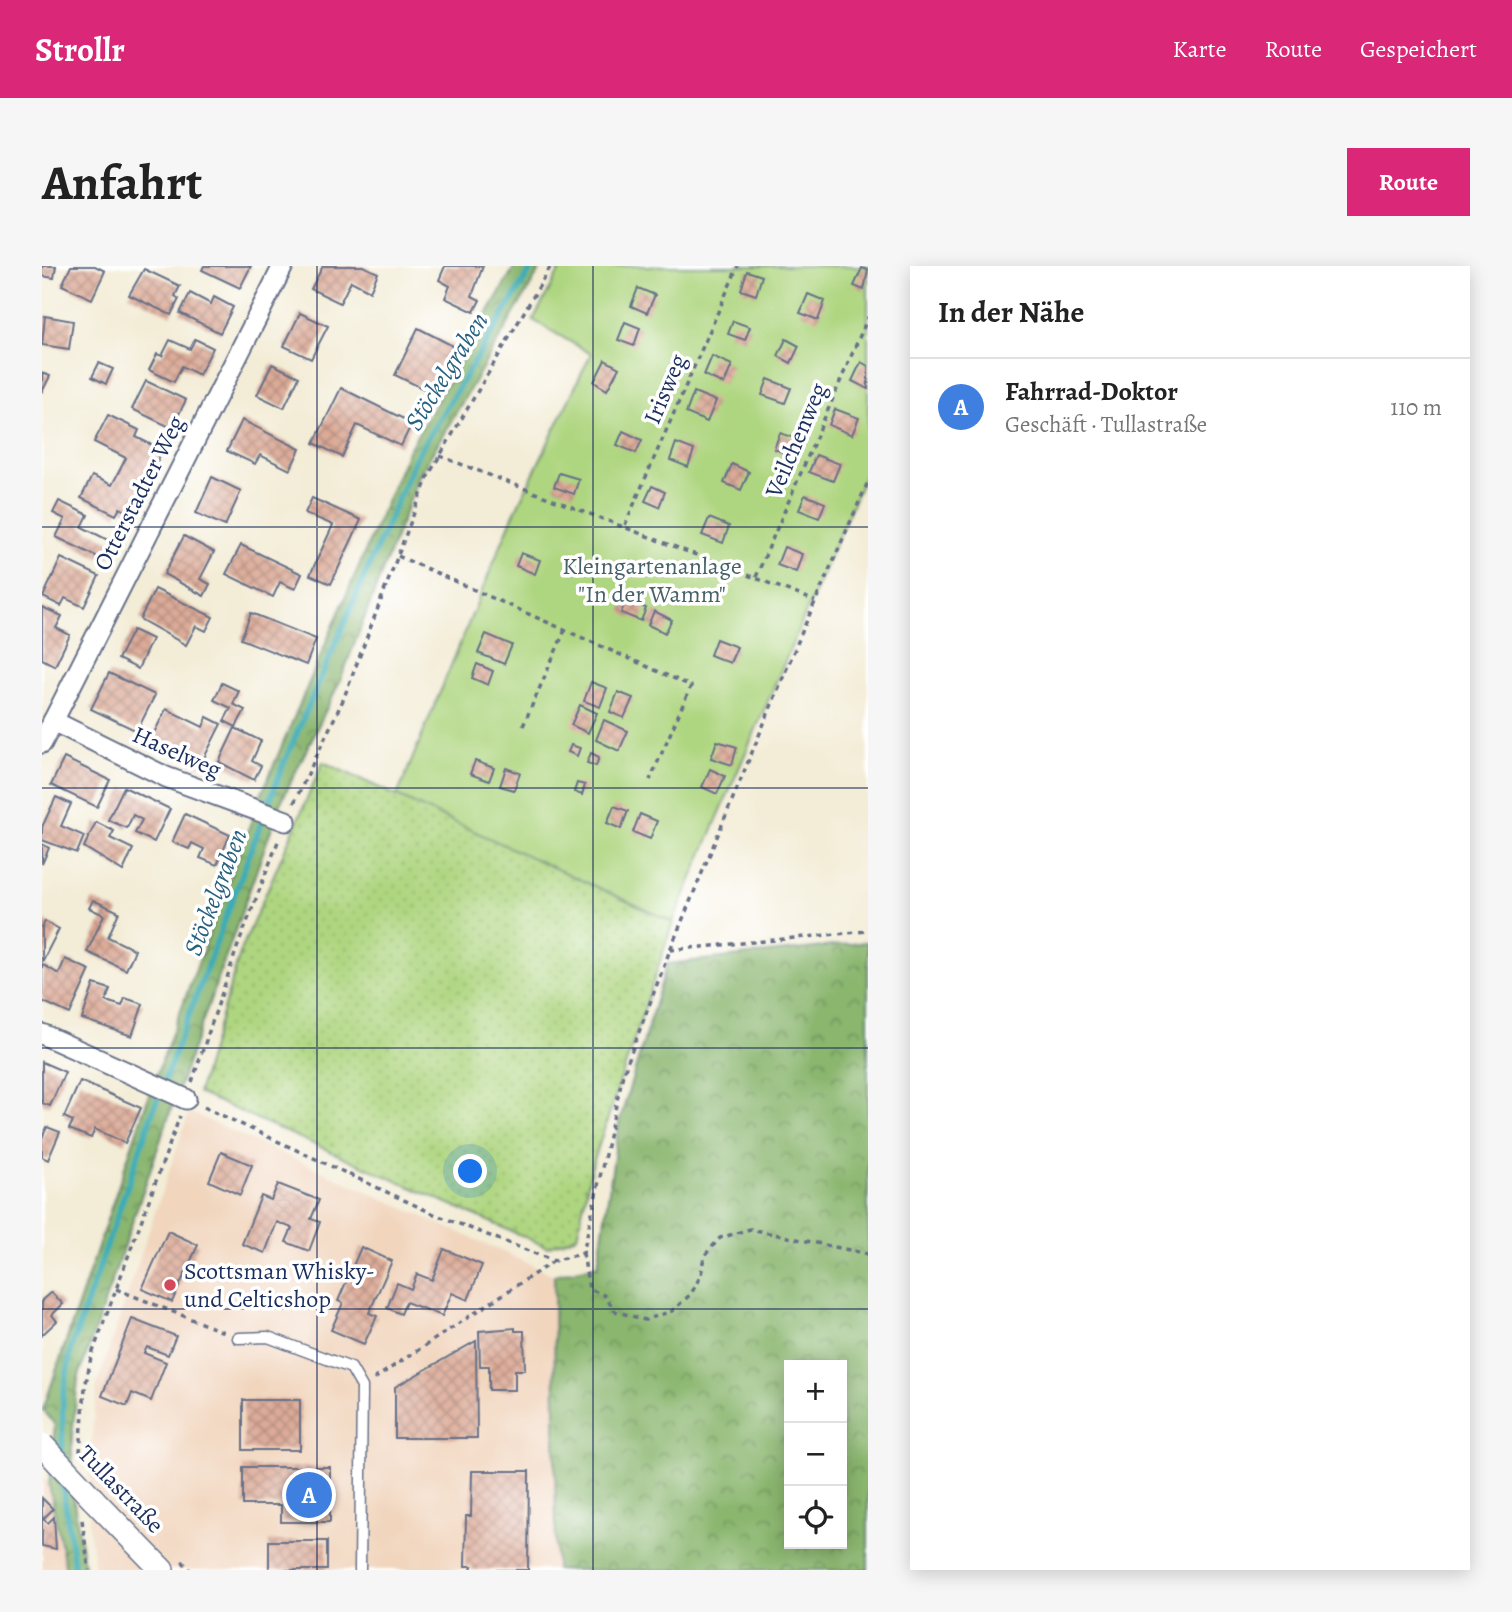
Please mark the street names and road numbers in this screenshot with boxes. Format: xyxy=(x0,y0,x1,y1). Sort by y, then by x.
street label: Irisweg xyxy=(636,349,694,429)
street label: Veilchenweg xyxy=(757,378,835,503)
street label: Otterstadter Weg xyxy=(86,410,192,576)
street label: Haselweg xyxy=(127,718,227,786)
street label: Tullastraße xyxy=(71,1438,171,1540)

